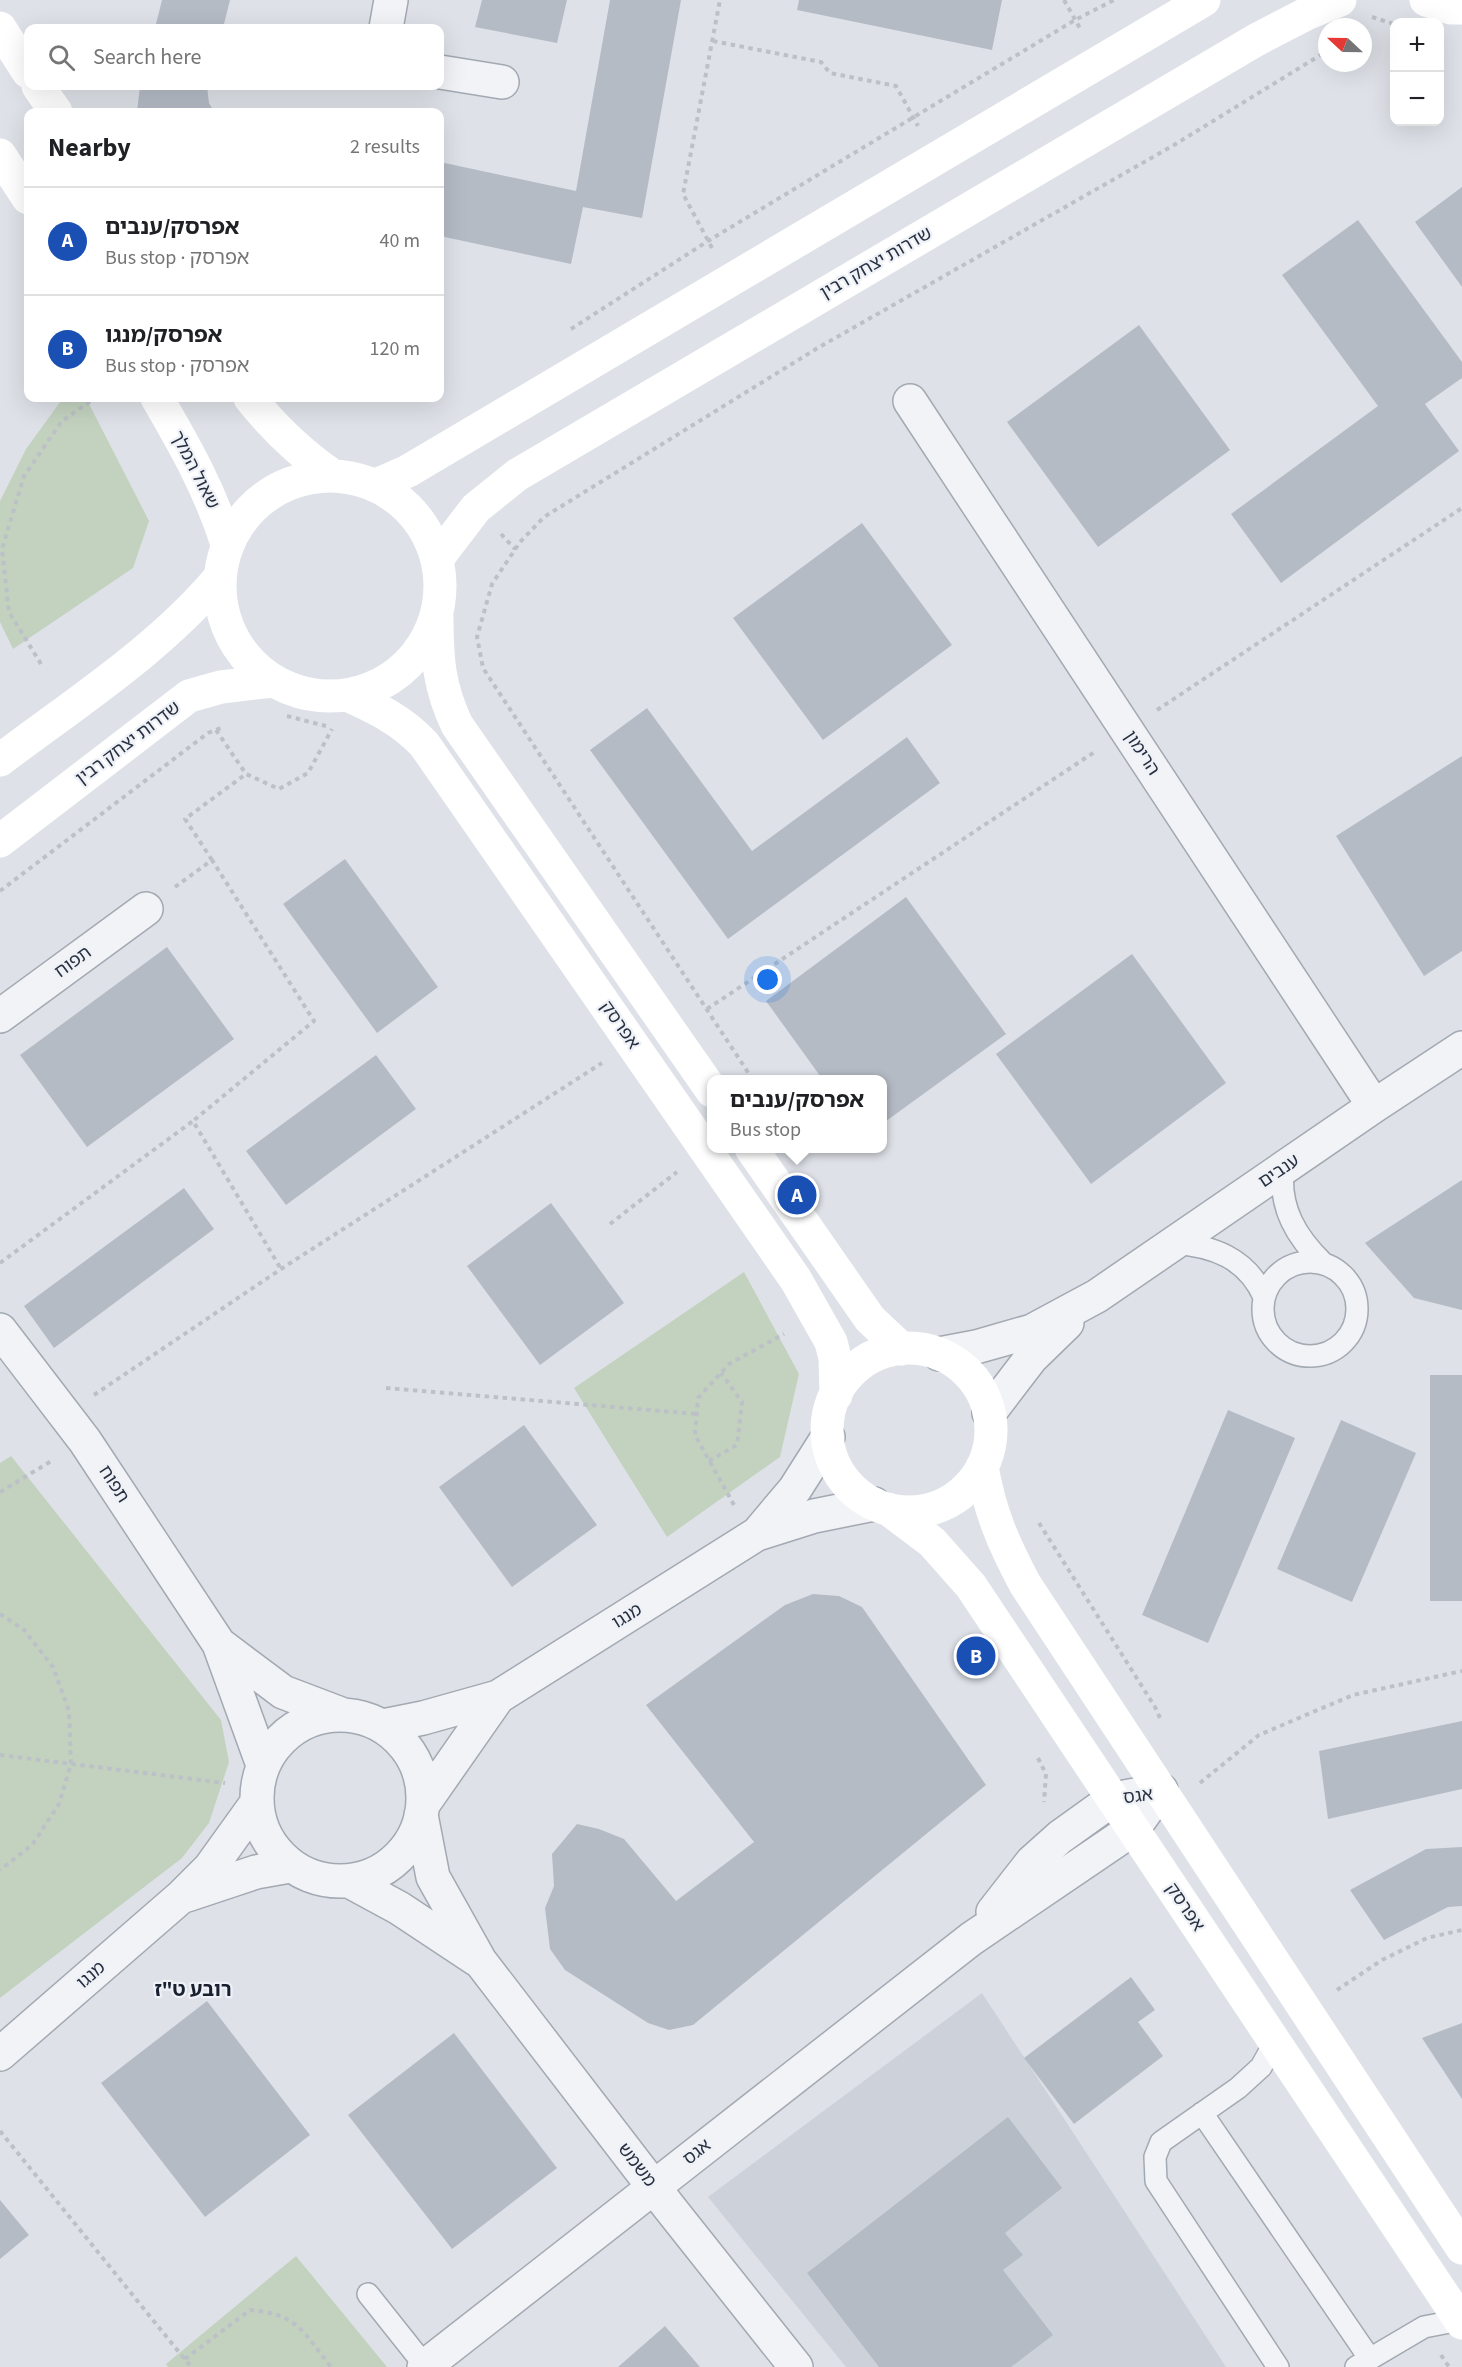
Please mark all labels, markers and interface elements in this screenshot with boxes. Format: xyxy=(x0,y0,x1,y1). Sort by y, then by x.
north arrow xyxy=(1318,18,1372,72)
map controls xyxy=(1390,18,1444,126)
button: + xyxy=(1390,18,1444,72)
search box xyxy=(24,24,444,90)
icon: search xyxy=(45,41,78,74)
text: Search here xyxy=(93,41,201,73)
button: − xyxy=(1390,72,1444,126)
text: Nearby xyxy=(48,129,131,166)
text: 2 results xyxy=(350,133,420,161)
text: אפרסק/ענבים xyxy=(105,211,239,243)
street label: שדרות יצחק רבין xyxy=(815,221,937,305)
text: A xyxy=(62,227,73,255)
text: 40 m xyxy=(380,227,420,255)
text: Bus stop · אפרסק xyxy=(105,244,249,272)
text: אפרסק/מנגו xyxy=(105,319,222,351)
text: B xyxy=(61,335,74,363)
text: 120 m xyxy=(370,335,420,363)
text: Bus stop · אפרסק xyxy=(105,352,249,380)
street label: שאול המלך xyxy=(165,427,225,513)
street label: שדרות יצחק רבין xyxy=(70,695,186,791)
street label: הרימון xyxy=(1118,726,1166,780)
street label: תפוח xyxy=(49,940,97,984)
your location xyxy=(753,965,782,994)
street label: אפרסק xyxy=(594,996,646,1054)
popup xyxy=(707,1075,887,1153)
text: אפרסק/ענבים xyxy=(730,1084,864,1116)
text: Bus stop xyxy=(730,1116,801,1144)
street label: ענבים xyxy=(1253,1148,1305,1194)
pin: A xyxy=(778,1172,816,1218)
street label: תפוח xyxy=(93,1460,135,1508)
street label: מנגו xyxy=(607,1597,647,1635)
pin: B xyxy=(956,1634,996,1678)
street label: אגס xyxy=(1122,1782,1154,1810)
street label: אפרסק xyxy=(1160,1878,1210,1936)
street label: מנגו xyxy=(71,1955,111,1995)
district label: רובע ט"ז xyxy=(154,1976,232,2004)
street label: אגס xyxy=(678,2133,716,2171)
street label: משמש xyxy=(612,2138,662,2193)

